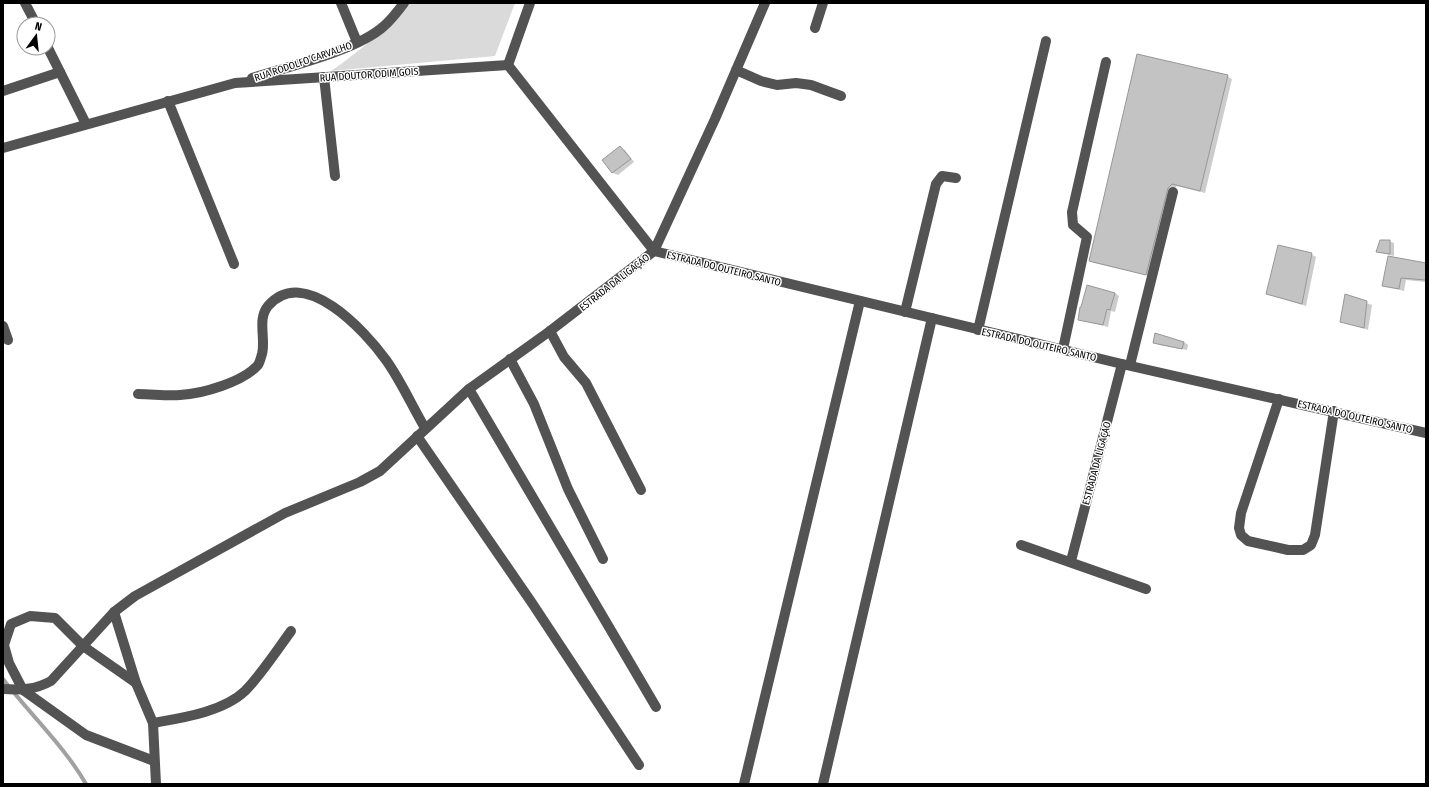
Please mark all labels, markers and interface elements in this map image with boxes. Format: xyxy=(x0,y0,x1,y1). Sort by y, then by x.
north arrow xyxy=(16,16,56,56)
text: N xyxy=(34,20,43,34)
street label: RUA RODOLFO CARVALHO xyxy=(253,40,354,84)
street label: RUA DOUTOR ODIM GOIS xyxy=(319,66,419,84)
street label: ESTRADA DO OUTEIRO SANTO xyxy=(665,249,782,289)
street label: ESTRADA DA LIGAÇÃO xyxy=(577,251,652,314)
street label: ESTRADA DO OUTEIRO SANTO xyxy=(980,326,1097,364)
street label: ESTRADA DO OUTEIRO SANTO xyxy=(1296,398,1413,436)
street label: ESTRADA DA LIGAÇÃO xyxy=(1079,420,1114,506)

